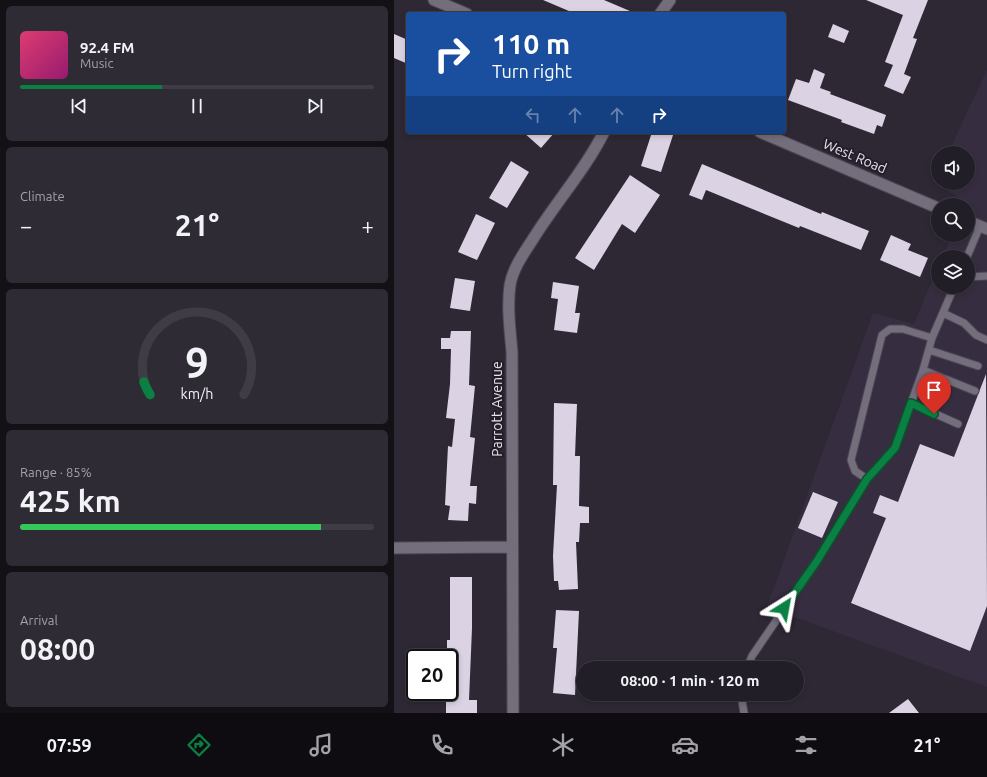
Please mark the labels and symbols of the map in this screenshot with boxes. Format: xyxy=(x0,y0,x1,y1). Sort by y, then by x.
street label: West Road xyxy=(821,135,889,177)
street label: Parrott Avenue xyxy=(489,361,505,457)
pin xyxy=(917,373,951,414)
position arrow xyxy=(763,587,805,629)
speed limit sign: 20 xyxy=(406,649,458,701)

